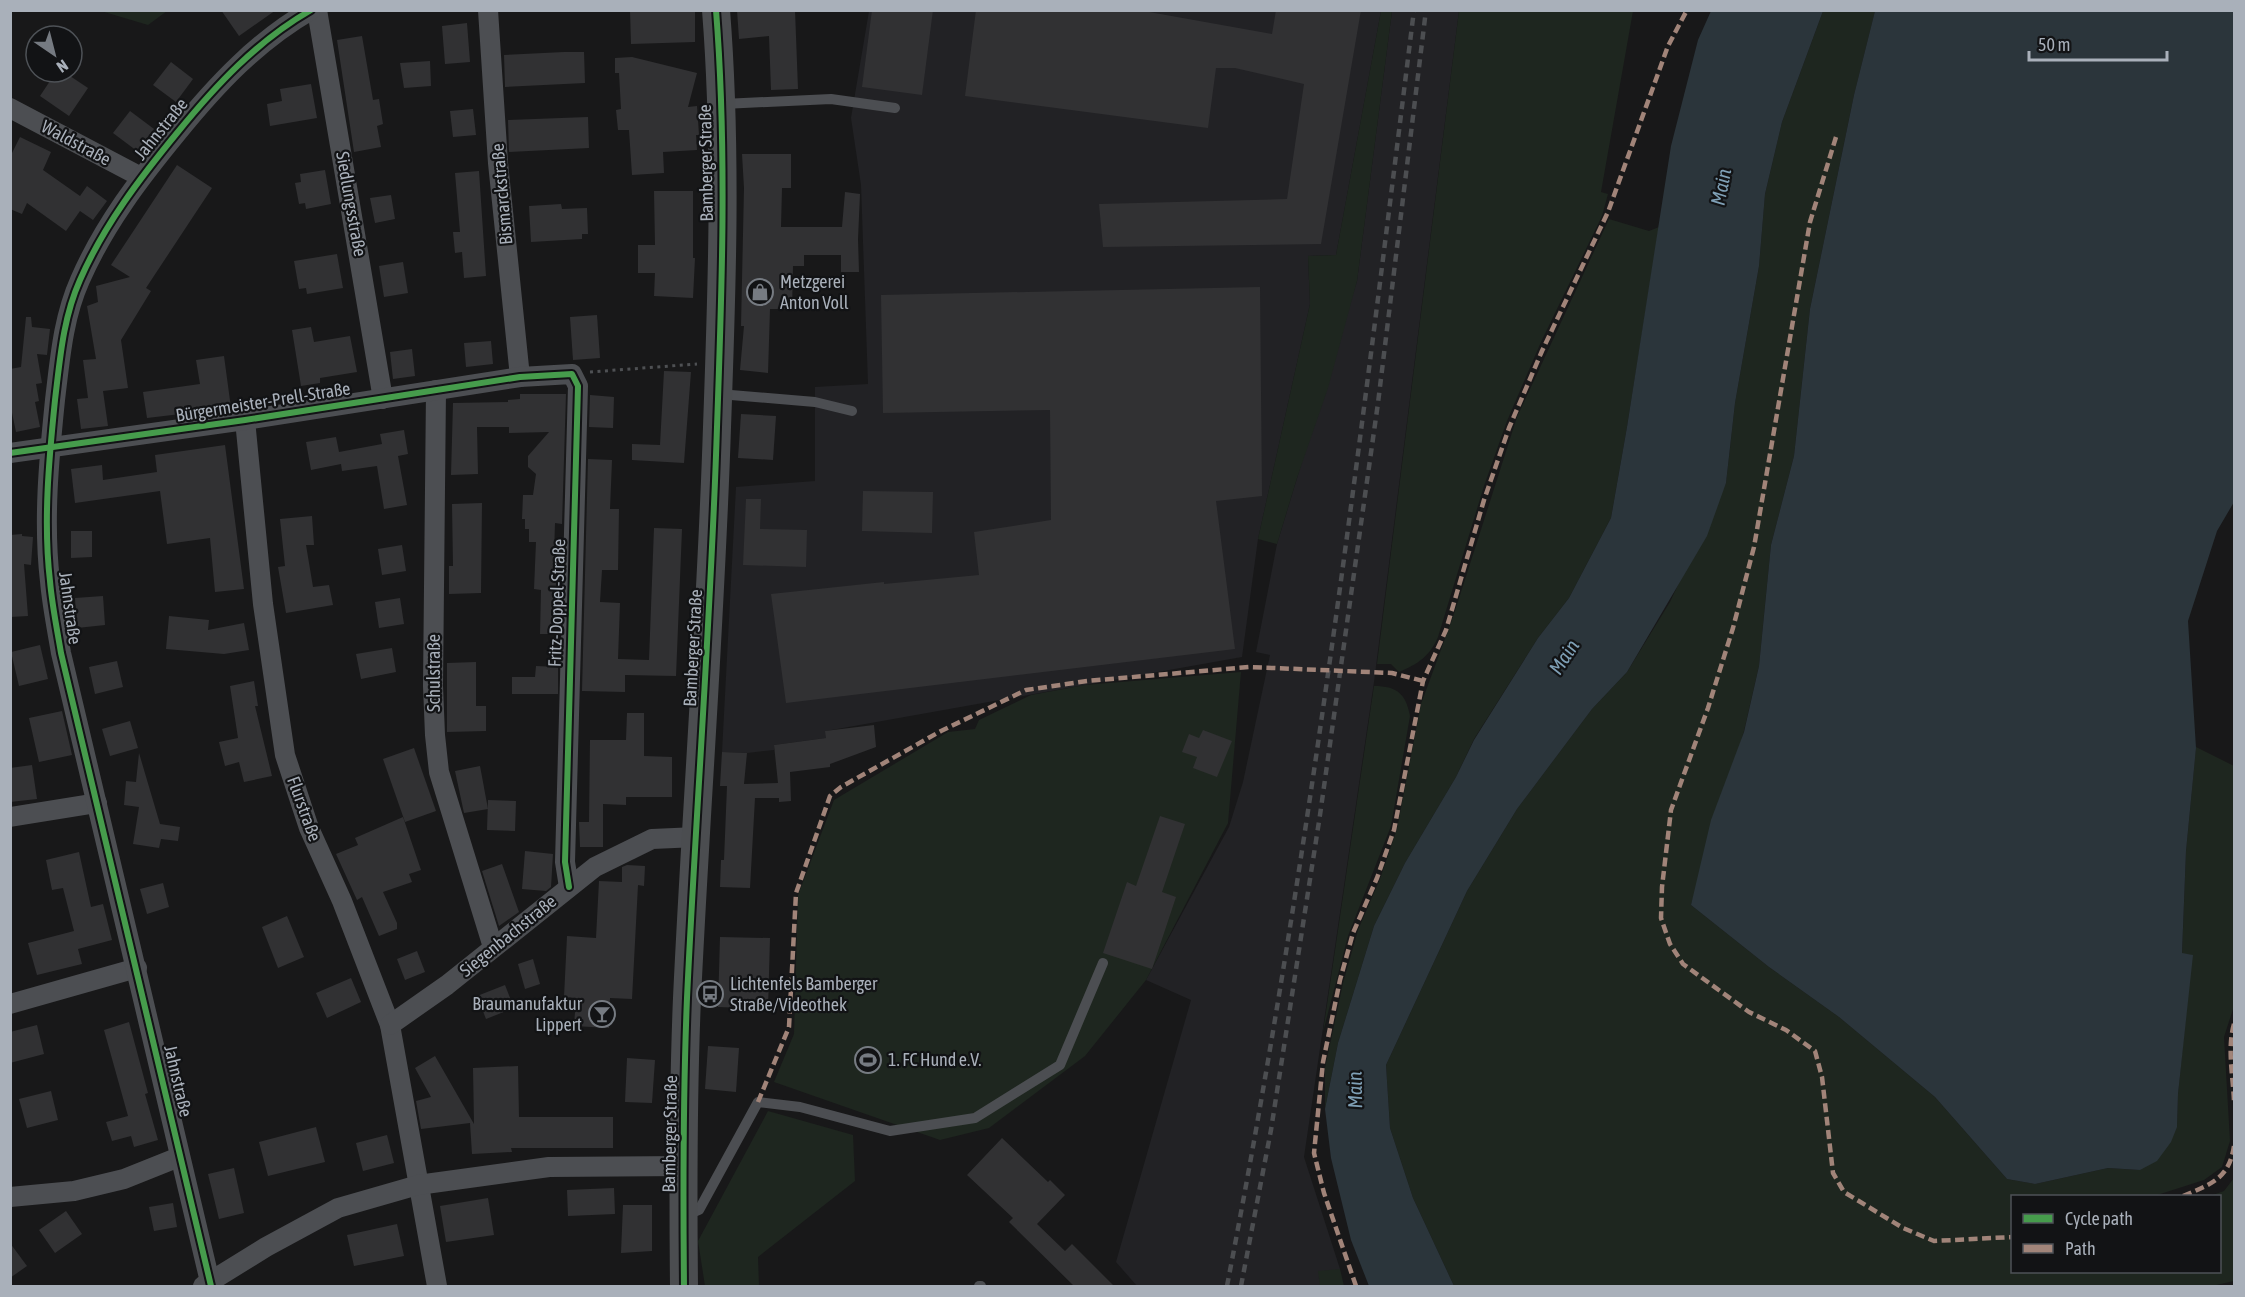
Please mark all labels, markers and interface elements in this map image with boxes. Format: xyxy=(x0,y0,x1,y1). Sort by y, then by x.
north arrow xyxy=(24,24,84,84)
scale bar xyxy=(2029,24,2167,62)
text: 50 m xyxy=(2038,34,2070,55)
text: N xyxy=(54,56,72,76)
street label: Jahnstraße xyxy=(129,94,192,164)
street label: Bamberger Straße xyxy=(694,104,717,222)
street label: Waldstraße xyxy=(38,116,114,170)
street label: Bismarckstraße xyxy=(487,142,516,246)
street label: Siedlungsstraße xyxy=(332,150,371,258)
water label: Main xyxy=(1706,166,1735,207)
place label: Metzgerei Anton Voll xyxy=(780,271,849,313)
shop icon: Metzgerei Anton Voll xyxy=(745,277,775,307)
street label: Bürgermeister-Prell-Straße xyxy=(174,377,352,426)
street label: Fritz-Doppel-Straße xyxy=(544,539,569,667)
street label: Jahnstraße xyxy=(55,570,86,646)
street label: Bamberger Straße xyxy=(679,589,706,707)
street label: Schulstraße xyxy=(423,634,444,712)
water label: Main xyxy=(1544,635,1583,679)
street label: Flurstraße xyxy=(283,774,326,844)
street label: Siegenbachstraße xyxy=(455,890,560,981)
place label: Lichtenfels Bamberger Straße/Videothek xyxy=(730,973,878,1015)
bus stop icon: Lichtenfels Bamberger Straße/Videothek xyxy=(695,979,725,1009)
place label: Braumanufaktur Lippert xyxy=(472,993,583,1035)
bar icon: Braumanufaktur Lippert xyxy=(587,999,617,1029)
street label: Jahnstraße xyxy=(160,1043,197,1119)
sports icon: 1. FC Hund e.V. xyxy=(853,1045,883,1075)
place label: 1. FC Hund e.V. xyxy=(888,1049,982,1070)
water label: Main xyxy=(1343,1071,1366,1109)
street label: Bamberger Straße xyxy=(658,1075,681,1193)
legend xyxy=(2011,1195,2221,1273)
text: Cycle path xyxy=(2065,1208,2133,1229)
text: Path xyxy=(2065,1238,2096,1259)

